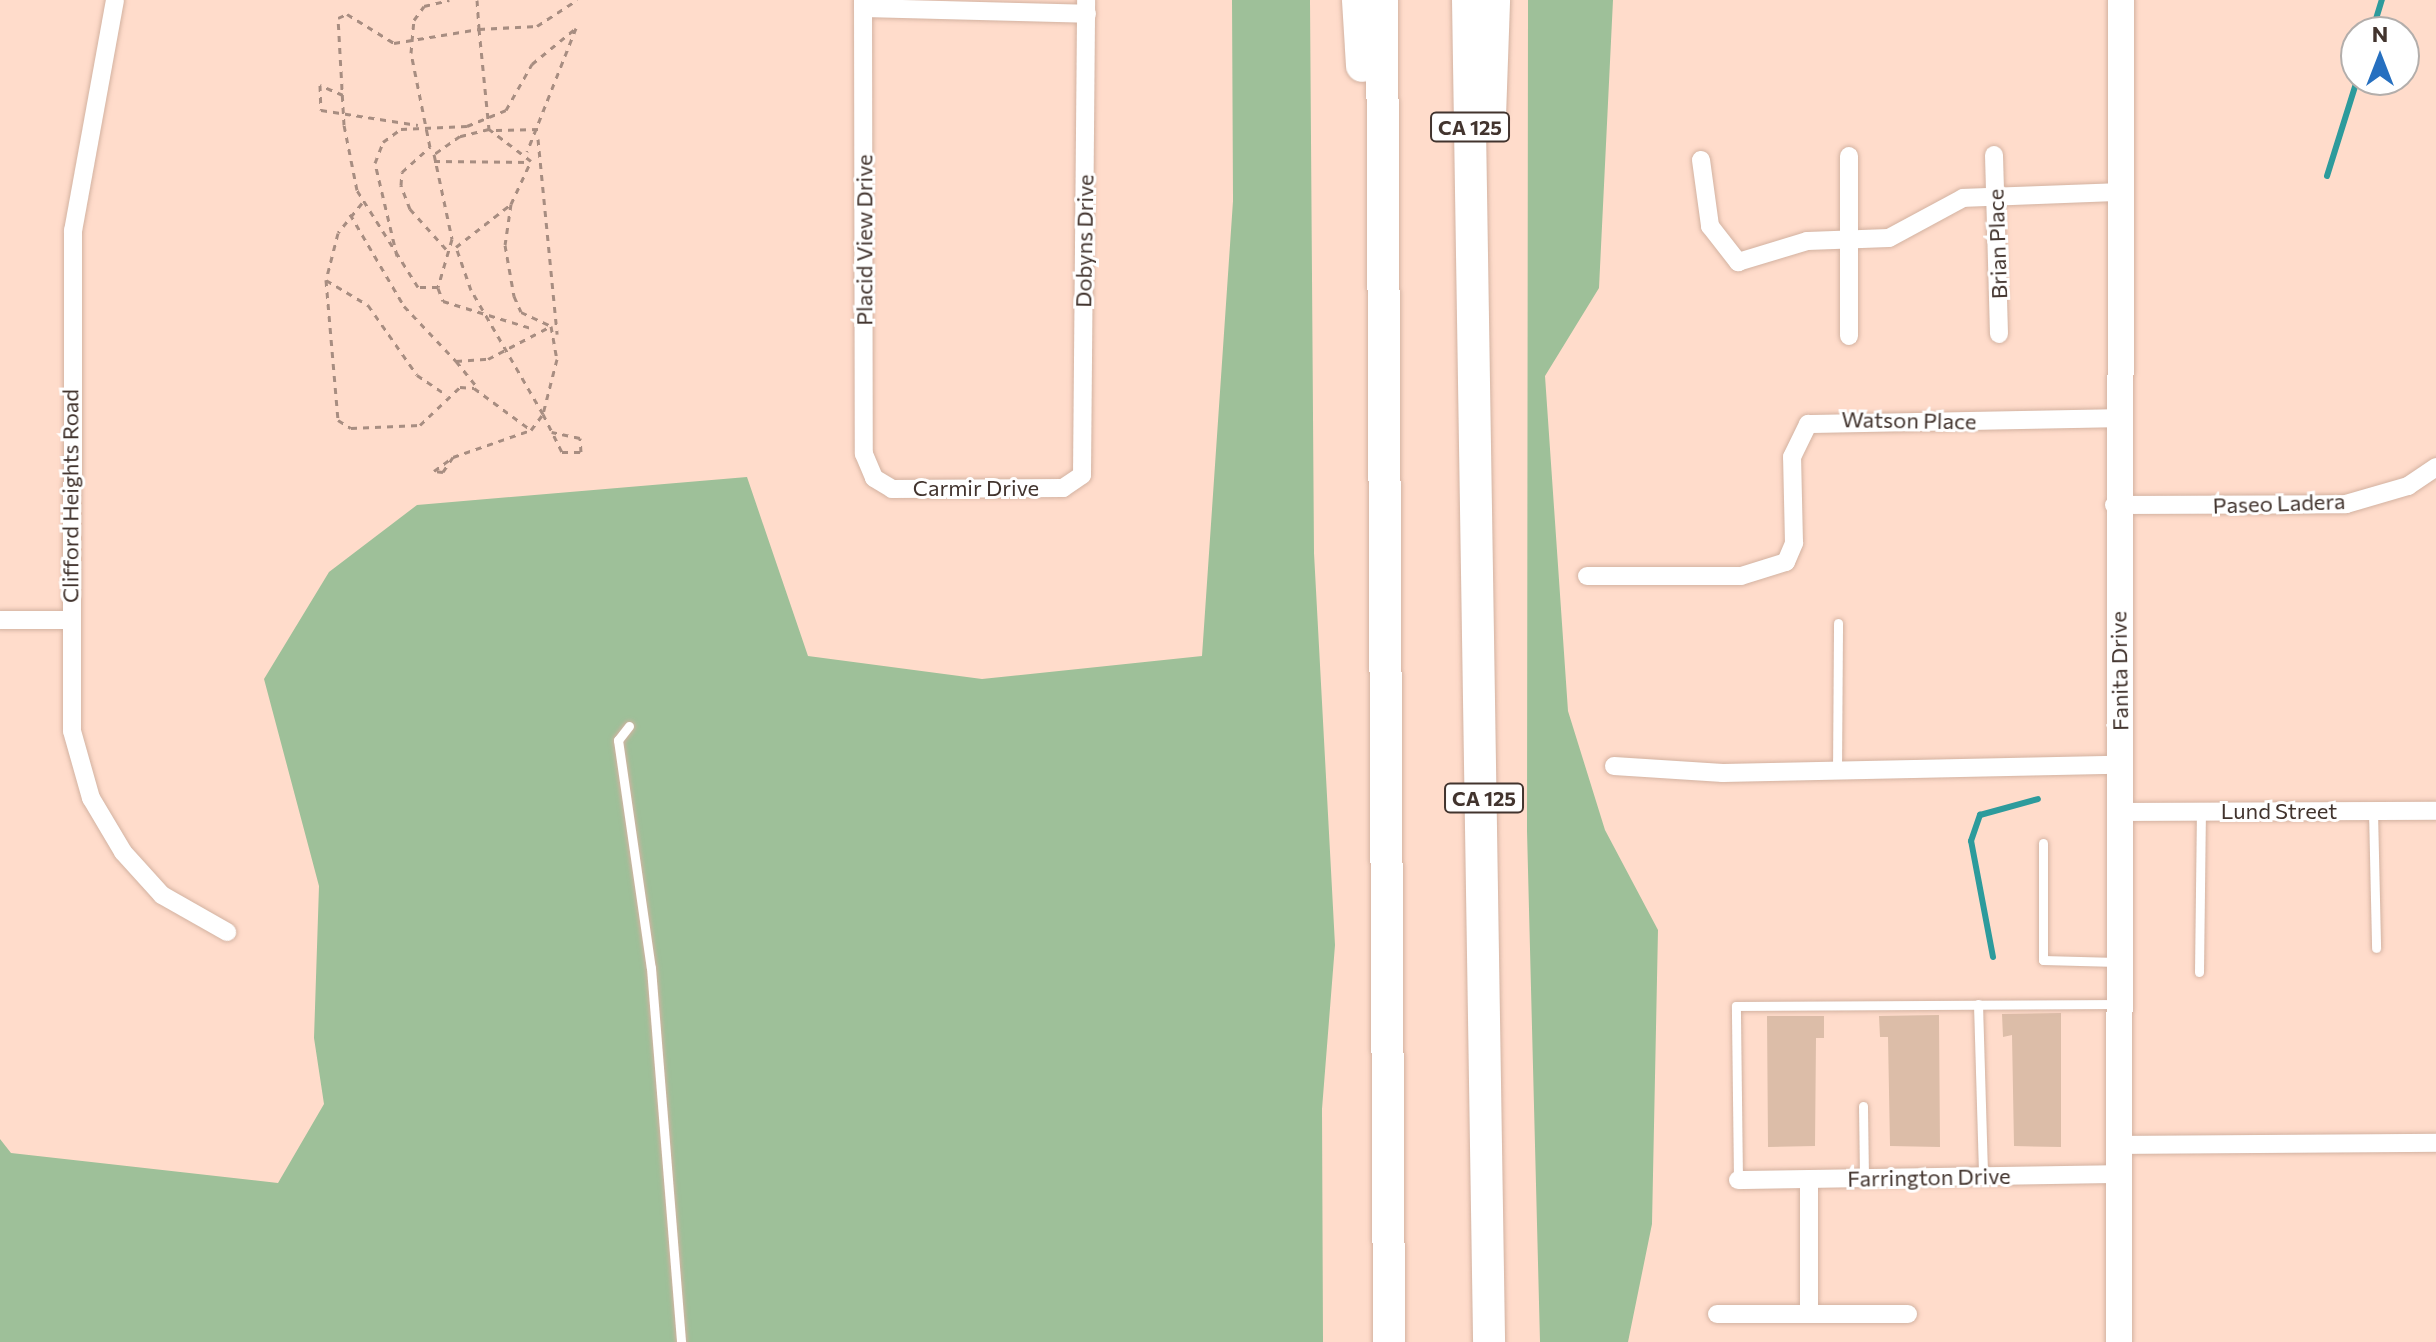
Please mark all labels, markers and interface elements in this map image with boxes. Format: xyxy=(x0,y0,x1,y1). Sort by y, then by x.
north arrow xyxy=(2340,16,2420,96)
text: N xyxy=(2372,20,2388,47)
road number: CA 125 xyxy=(1430,111,1510,143)
street label: Placid View Drive xyxy=(851,154,877,326)
street label: Dobyns Drive xyxy=(1070,174,1098,308)
street label: Brian Place xyxy=(1982,188,2012,300)
street label: Clifford Heights Road xyxy=(57,389,83,603)
street label: Watson Place xyxy=(1841,406,1977,434)
street label: Carmir Drive xyxy=(913,475,1039,501)
street label: Paseo Ladera xyxy=(2212,487,2346,519)
street label: Fanita Drive xyxy=(2105,611,2133,731)
road number: CA 125 xyxy=(1444,782,1524,814)
street label: Lund Street xyxy=(2221,798,2337,824)
street label: Farrington Drive xyxy=(1847,1162,2011,1192)

